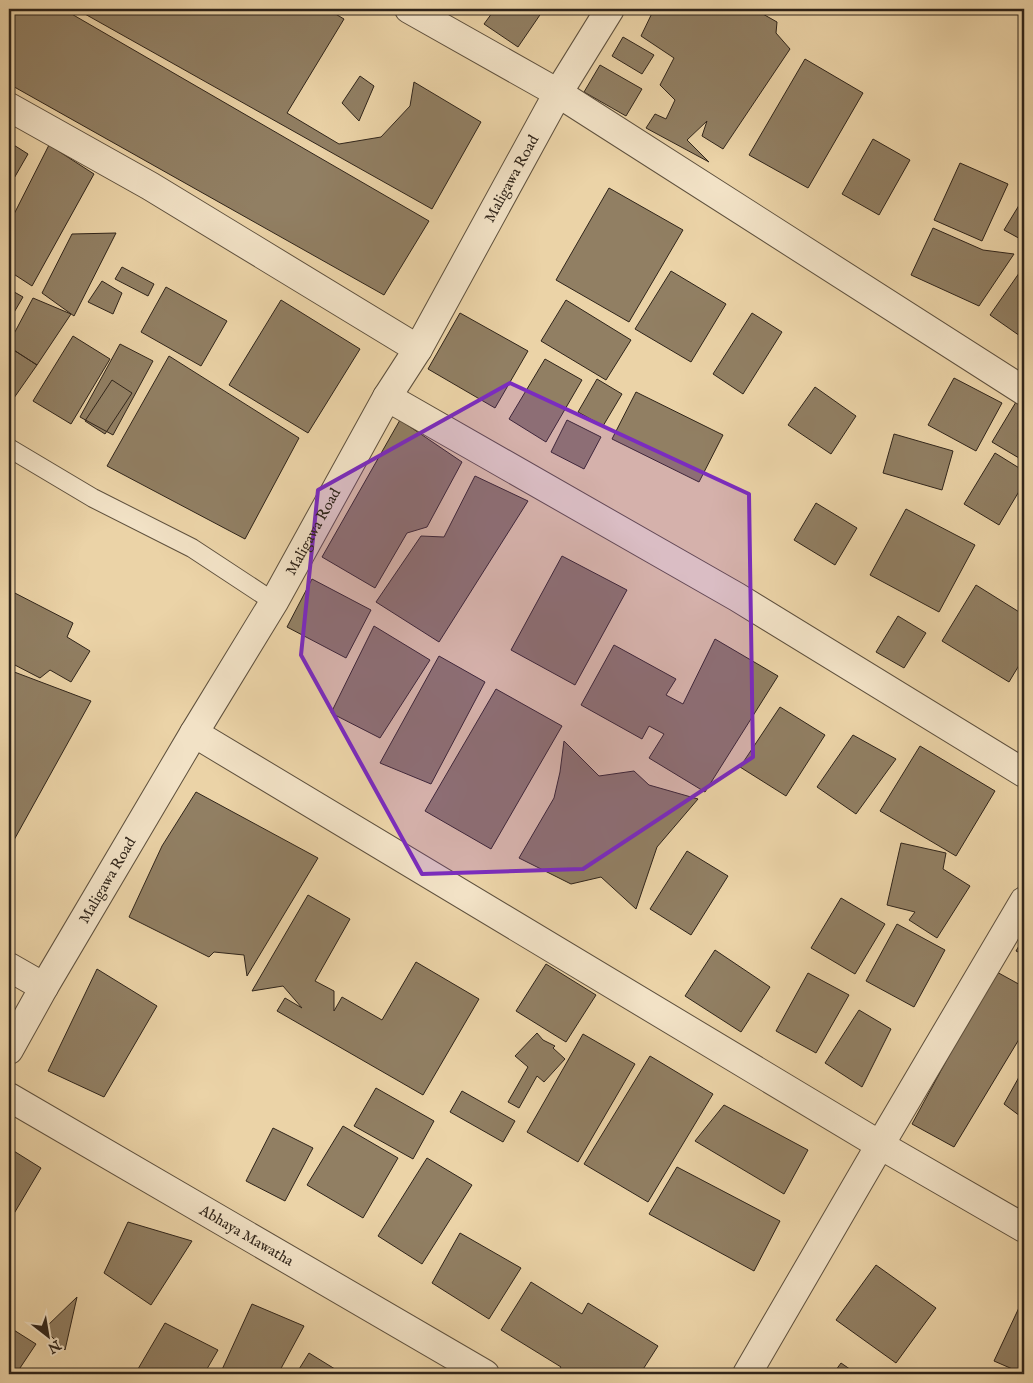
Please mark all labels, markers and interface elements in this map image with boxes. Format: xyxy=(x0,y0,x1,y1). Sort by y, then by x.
street label: Maligawa Road xyxy=(480,131,544,226)
street label: Maligawa Road xyxy=(282,484,345,579)
street label: Maligawa Road xyxy=(75,833,141,927)
street label: Abhaya Mawatha xyxy=(195,1200,297,1271)
north arrow xyxy=(22,1310,72,1360)
text: N xyxy=(44,1335,65,1357)

